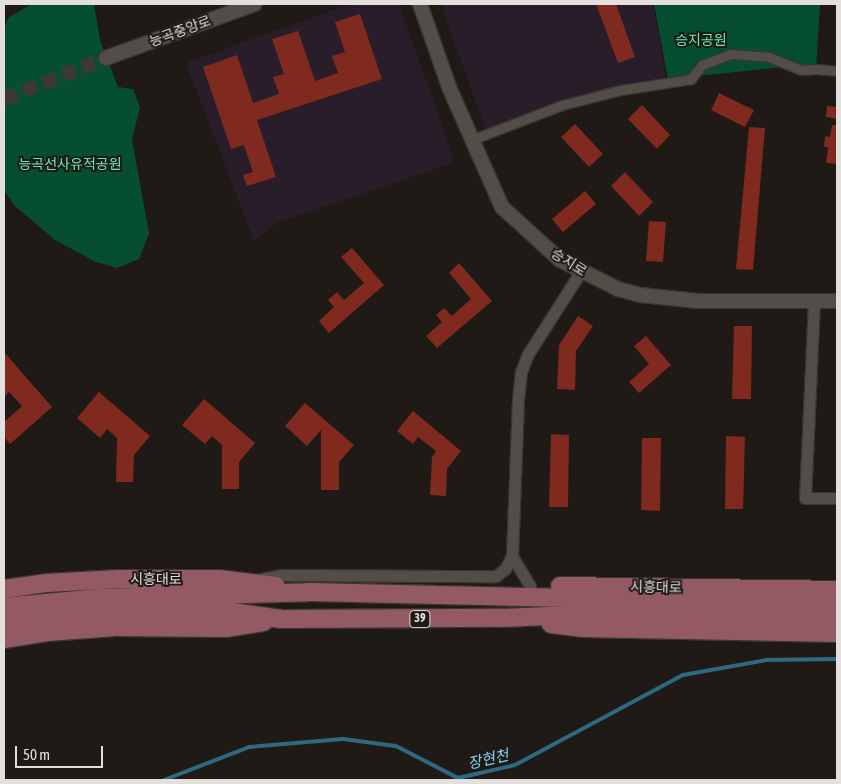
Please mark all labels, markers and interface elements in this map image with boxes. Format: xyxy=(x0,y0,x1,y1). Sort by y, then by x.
street label: 능곡중앙로 xyxy=(147,12,213,50)
park label: 승지공원 xyxy=(675,32,727,48)
park label: 능곡선사유적공원 xyxy=(18,156,122,172)
street label: 승지로 xyxy=(548,244,590,280)
street label: 시흥대로 xyxy=(130,571,182,587)
street label: 시흥대로 xyxy=(630,578,682,596)
road number: 39 xyxy=(409,610,431,628)
scale bar xyxy=(18,736,105,768)
text: 50 m xyxy=(23,746,50,763)
water label: 장현천 xyxy=(466,746,510,772)

